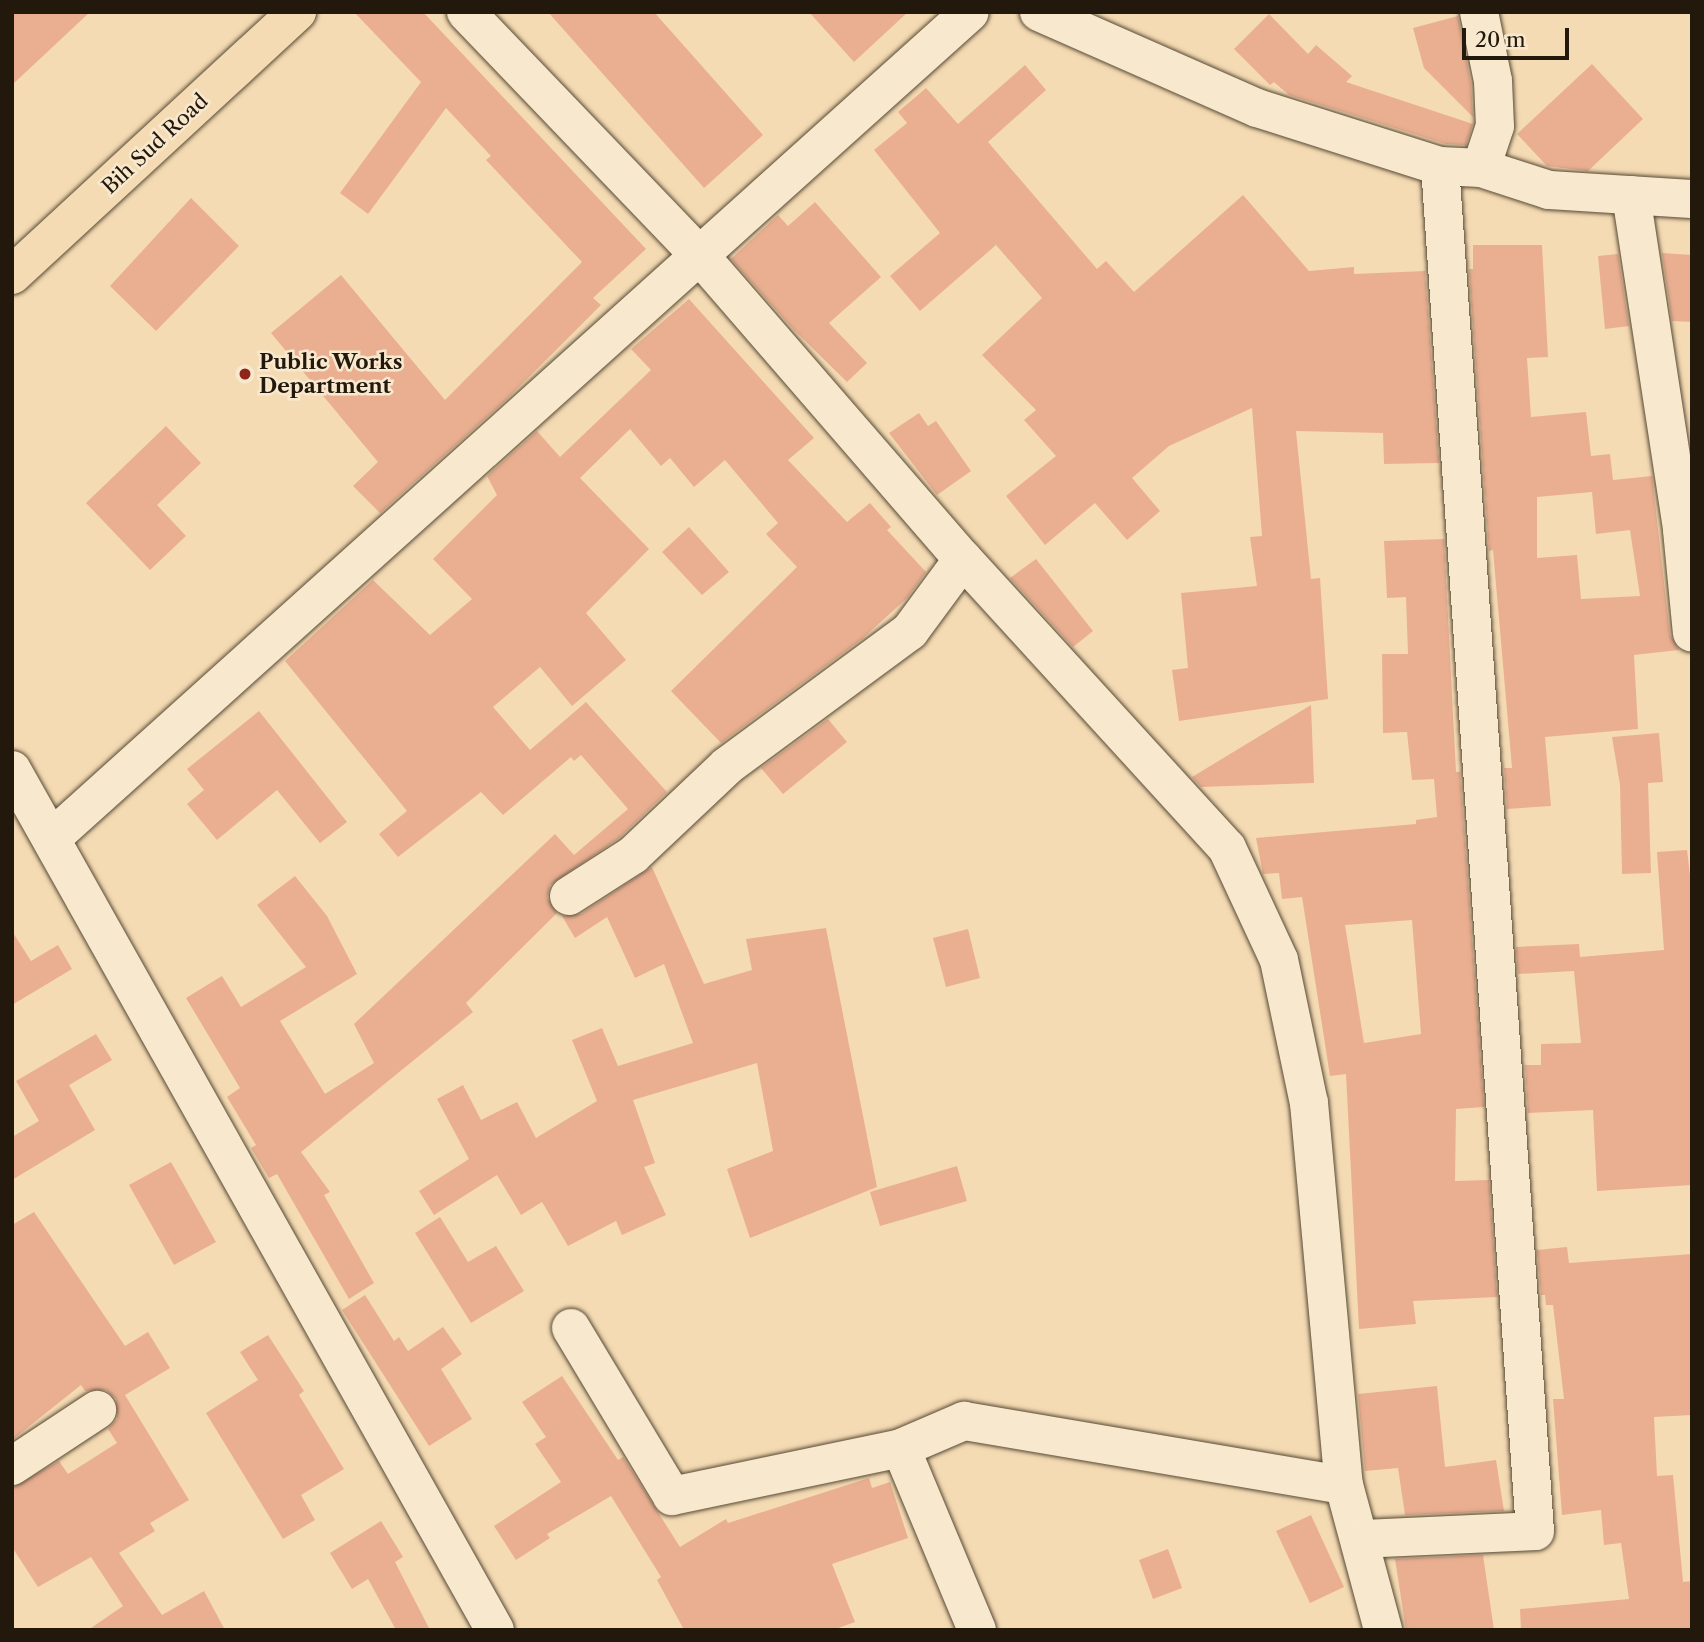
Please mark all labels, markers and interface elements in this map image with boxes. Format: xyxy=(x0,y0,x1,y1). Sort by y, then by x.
scale bar xyxy=(1466,14,1573,58)
text: 20 m xyxy=(1475,27,1526,52)
street label: Bih Sud Road xyxy=(97,89,213,199)
place label: Public Works Department xyxy=(259,349,403,399)
marker: Public Works Department xyxy=(237,366,253,382)

